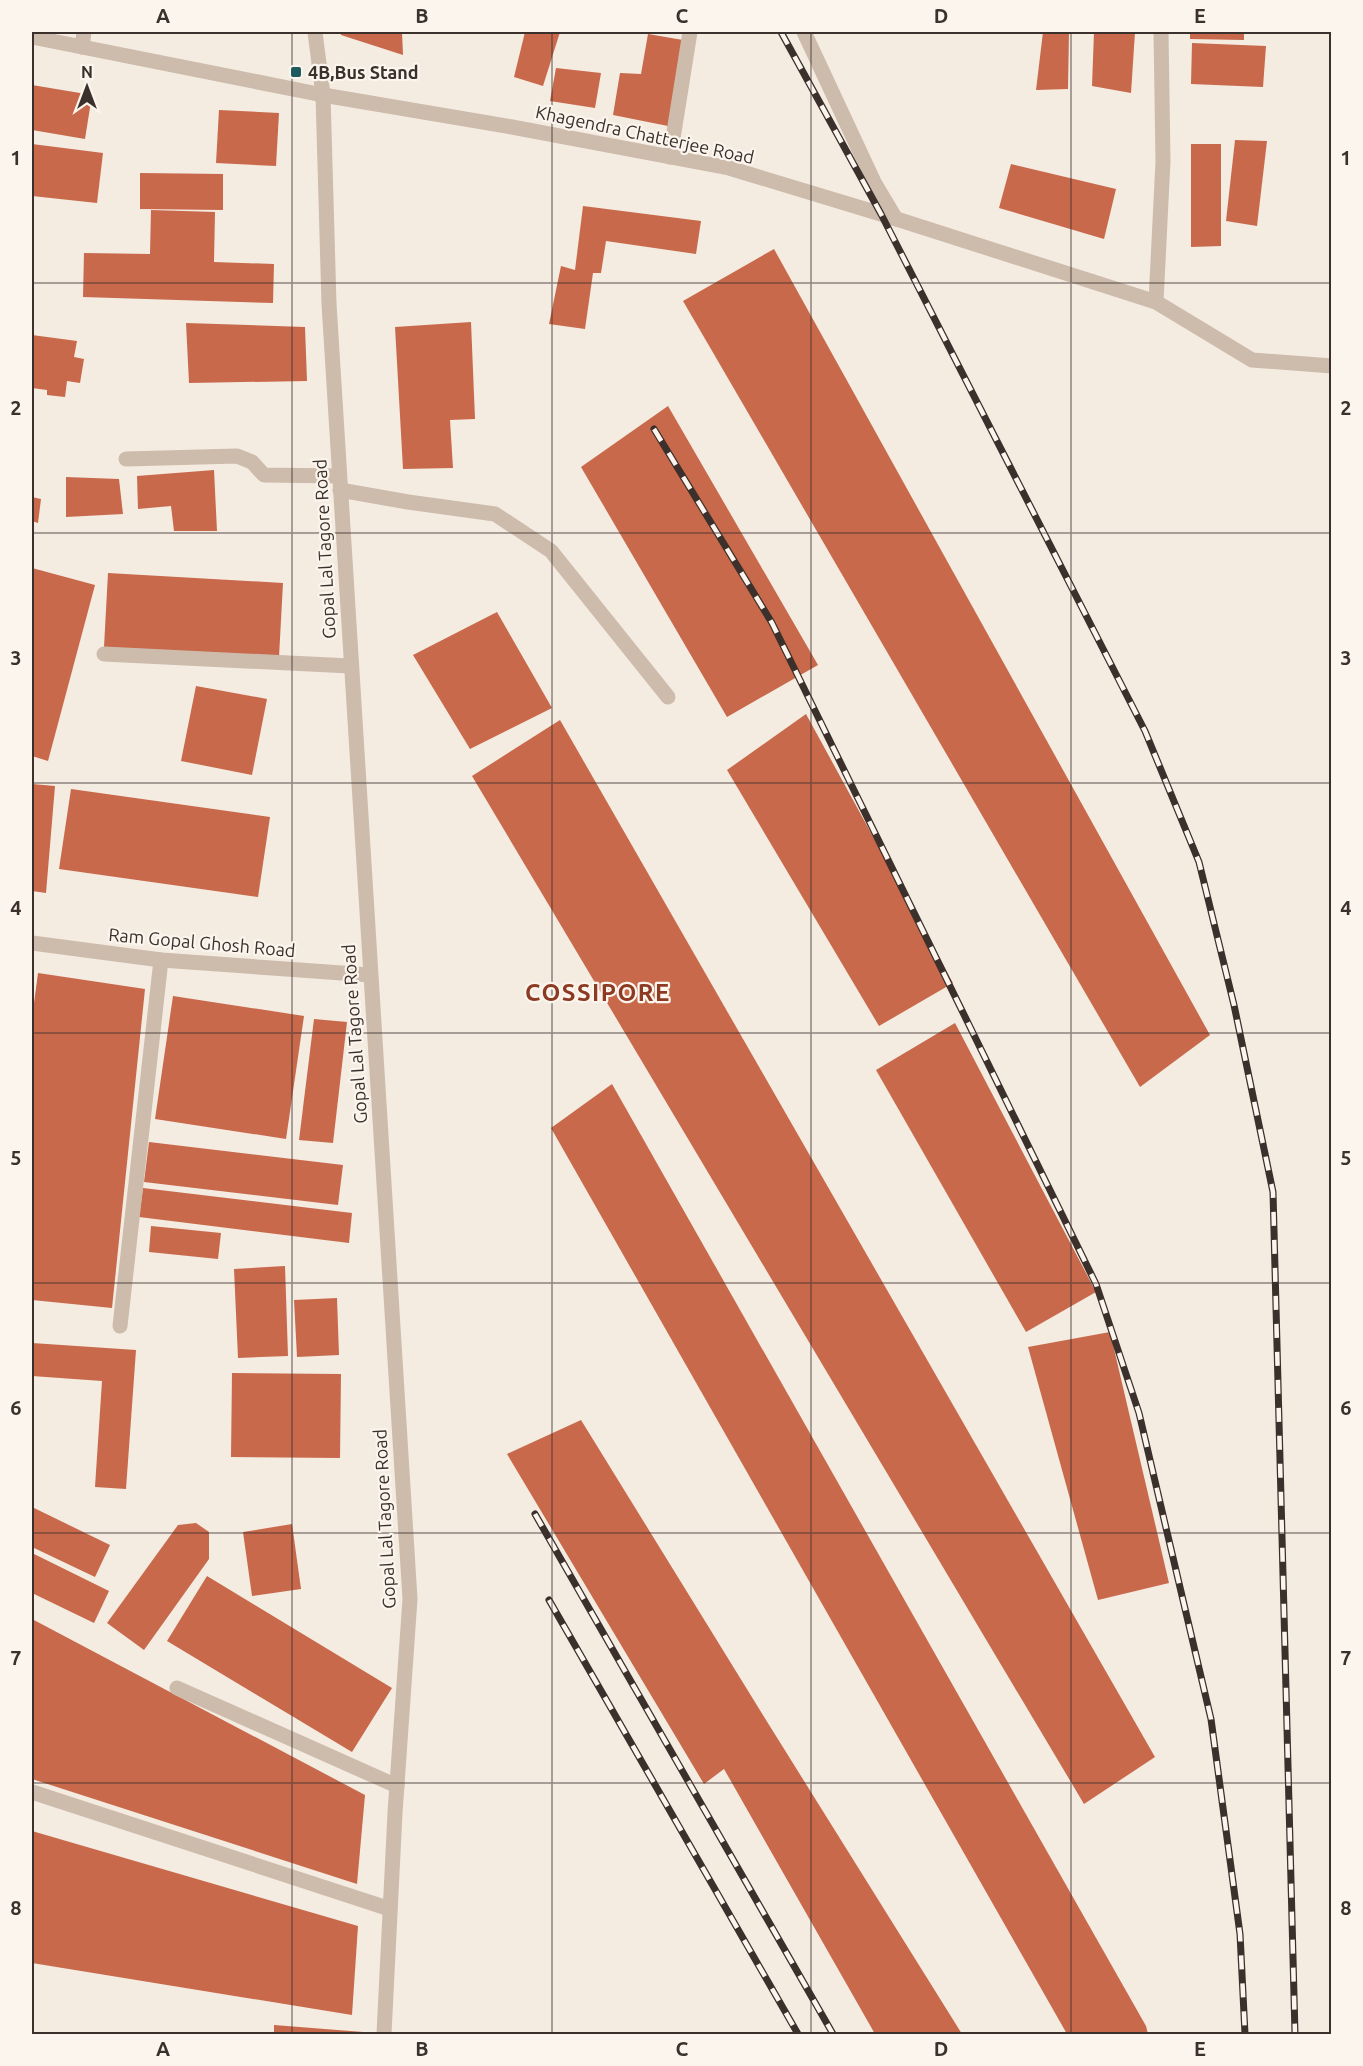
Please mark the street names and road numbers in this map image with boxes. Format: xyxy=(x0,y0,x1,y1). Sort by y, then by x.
street label: Khagendra Chatterjee Road xyxy=(534,101,756,167)
street label: Gopal Lal Tagore Road xyxy=(309,459,339,639)
street label: Ram Gopal Ghosh Road xyxy=(108,924,296,960)
street label: Gopal Lal Tagore Road xyxy=(338,943,370,1125)
street label: Gopal Lal Tagore Road xyxy=(369,1429,399,1609)

